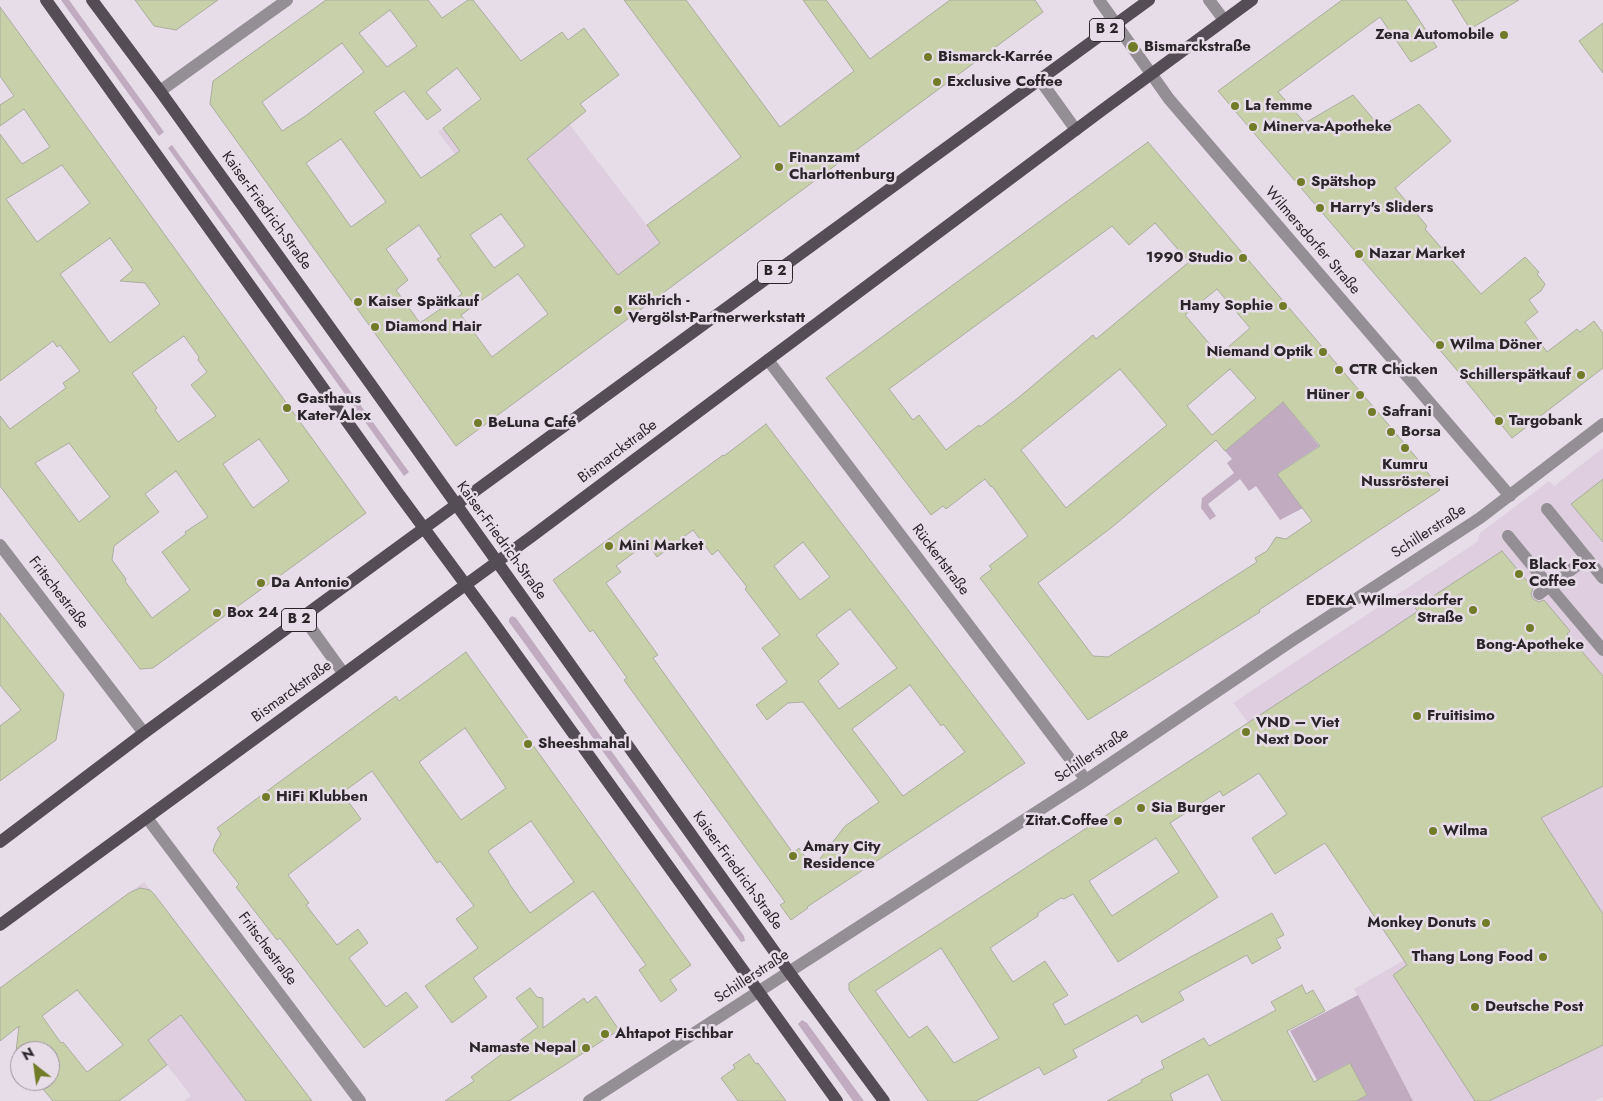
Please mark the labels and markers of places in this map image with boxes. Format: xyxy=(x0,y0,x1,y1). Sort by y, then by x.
place label: Zena Automobile xyxy=(1375,26,1494,44)
marker: Zena Automobile xyxy=(1498,29,1510,41)
place label: Bismarckstraße xyxy=(1144,38,1251,56)
marker: Bismarckstraße xyxy=(1126,40,1140,54)
place label: Bismarck-Karrée xyxy=(938,48,1053,66)
marker: Bismarck-Karrée xyxy=(922,51,934,63)
place label: Exclusive Coffee xyxy=(947,73,1063,91)
marker: Exclusive Coffee xyxy=(931,76,943,88)
place label: La femme xyxy=(1245,97,1312,115)
marker: La femme xyxy=(1229,100,1241,112)
place label: Minerva-Apotheke xyxy=(1263,118,1392,136)
marker: Minerva-Apotheke xyxy=(1247,121,1259,133)
place label: Finanzamt Charlottenburg xyxy=(789,149,895,184)
marker: Finanzamt Charlottenburg xyxy=(773,161,785,173)
place label: Spätshop xyxy=(1311,173,1376,191)
marker: Spätshop xyxy=(1295,176,1307,188)
place label: Harry's Sliders xyxy=(1330,199,1433,217)
marker: Harry's Sliders xyxy=(1314,202,1326,214)
place label: Nazar Market xyxy=(1369,245,1465,263)
marker: Nazar Market xyxy=(1353,248,1365,260)
place label: 1990 Studio xyxy=(1146,249,1233,267)
marker: 1990 Studio xyxy=(1237,252,1249,264)
place label: Köhrich - Vergölst-Partnerwerkstatt xyxy=(628,292,805,327)
place label: Kaiser Spätkauf xyxy=(368,293,479,311)
marker: Kaiser Spätkauf xyxy=(352,296,364,308)
place label: Hamy Sophie xyxy=(1180,297,1273,315)
marker: Hamy Sophie xyxy=(1277,300,1289,312)
marker: Köhrich - Vergölst-Partnerwerkstatt xyxy=(612,304,624,316)
place label: Diamond Hair xyxy=(385,318,482,336)
marker: Diamond Hair xyxy=(369,321,381,333)
place label: Wilma Döner xyxy=(1450,336,1542,354)
marker: Wilma Döner xyxy=(1434,339,1446,351)
place label: Niemand Optik xyxy=(1206,343,1313,361)
marker: Niemand Optik xyxy=(1317,346,1329,358)
place label: CTR Chicken xyxy=(1349,361,1438,379)
marker: CTR Chicken xyxy=(1333,364,1345,376)
place label: Schillerspätkauf xyxy=(1459,366,1571,384)
marker: Schillerspätkauf xyxy=(1575,369,1587,381)
place label: Hüner xyxy=(1306,386,1350,404)
marker: Hüner xyxy=(1354,389,1366,401)
place label: Gasthaus Kater Alex xyxy=(297,390,371,425)
marker: Gasthaus Kater Alex xyxy=(281,402,293,414)
place label: Safrani xyxy=(1382,403,1432,421)
marker: Safrani xyxy=(1366,406,1378,418)
place label: Targobank xyxy=(1509,412,1583,430)
place label: BeLuna Café xyxy=(488,414,576,432)
marker: Targobank xyxy=(1493,415,1505,427)
marker: BeLuna Café xyxy=(472,417,484,429)
place label: Borsa xyxy=(1401,423,1441,441)
marker: Borsa xyxy=(1385,426,1397,438)
marker: Kumru Nussrösterei xyxy=(1399,442,1411,454)
place label: Kumru Nussrösterei xyxy=(1361,456,1449,491)
place label: Mini Market xyxy=(619,537,703,555)
marker: Mini Market xyxy=(603,540,615,552)
place label: Black Fox Coffee xyxy=(1529,556,1596,591)
marker: Black Fox Coffee xyxy=(1513,568,1525,580)
place label: Da Antonio xyxy=(271,574,349,592)
marker: Da Antonio xyxy=(255,577,267,589)
place label: EDEKA Wilmersdorfer Straße xyxy=(1306,592,1463,627)
place label: Box 24 xyxy=(227,604,278,622)
marker: EDEKA Wilmersdorfer Straße xyxy=(1467,604,1479,616)
marker: Box 24 xyxy=(211,607,223,619)
marker: Bong-Apotheke xyxy=(1524,622,1536,634)
place label: Bong-Apotheke xyxy=(1476,636,1584,654)
place label: Fruitisimo xyxy=(1427,707,1495,725)
marker: Fruitisimo xyxy=(1411,710,1423,722)
place label: VND – Viet Next Door xyxy=(1256,714,1339,749)
marker: VND – Viet Next Door xyxy=(1240,726,1252,738)
place label: Sheeshmahal xyxy=(538,735,630,753)
marker: Sheeshmahal xyxy=(522,738,534,750)
place label: HiFi Klubben xyxy=(276,788,368,806)
marker: HiFi Klubben xyxy=(260,791,272,803)
place label: Sia Burger xyxy=(1151,799,1226,817)
marker: Sia Burger xyxy=(1135,802,1147,814)
place label: Zitat.Coffee xyxy=(1025,812,1108,830)
marker: Zitat.Coffee xyxy=(1112,815,1124,827)
place label: Wilma xyxy=(1443,822,1488,840)
marker: Wilma xyxy=(1427,825,1439,837)
place label: Amary City Residence xyxy=(803,838,881,873)
marker: Amary City Residence xyxy=(787,850,799,862)
place label: Monkey Donuts xyxy=(1367,914,1476,932)
marker: Monkey Donuts xyxy=(1480,917,1492,929)
place label: Thang Long Food xyxy=(1412,948,1533,966)
marker: Thang Long Food xyxy=(1537,951,1549,963)
place label: Deutsche Post xyxy=(1485,998,1583,1016)
marker: Deutsche Post xyxy=(1469,1001,1481,1013)
place label: Ahtapot Fischbar xyxy=(615,1025,734,1043)
marker: Ahtapot Fischbar xyxy=(599,1028,611,1040)
place label: Namaste Nepal xyxy=(469,1039,576,1057)
marker: Namaste Nepal xyxy=(580,1042,592,1054)

